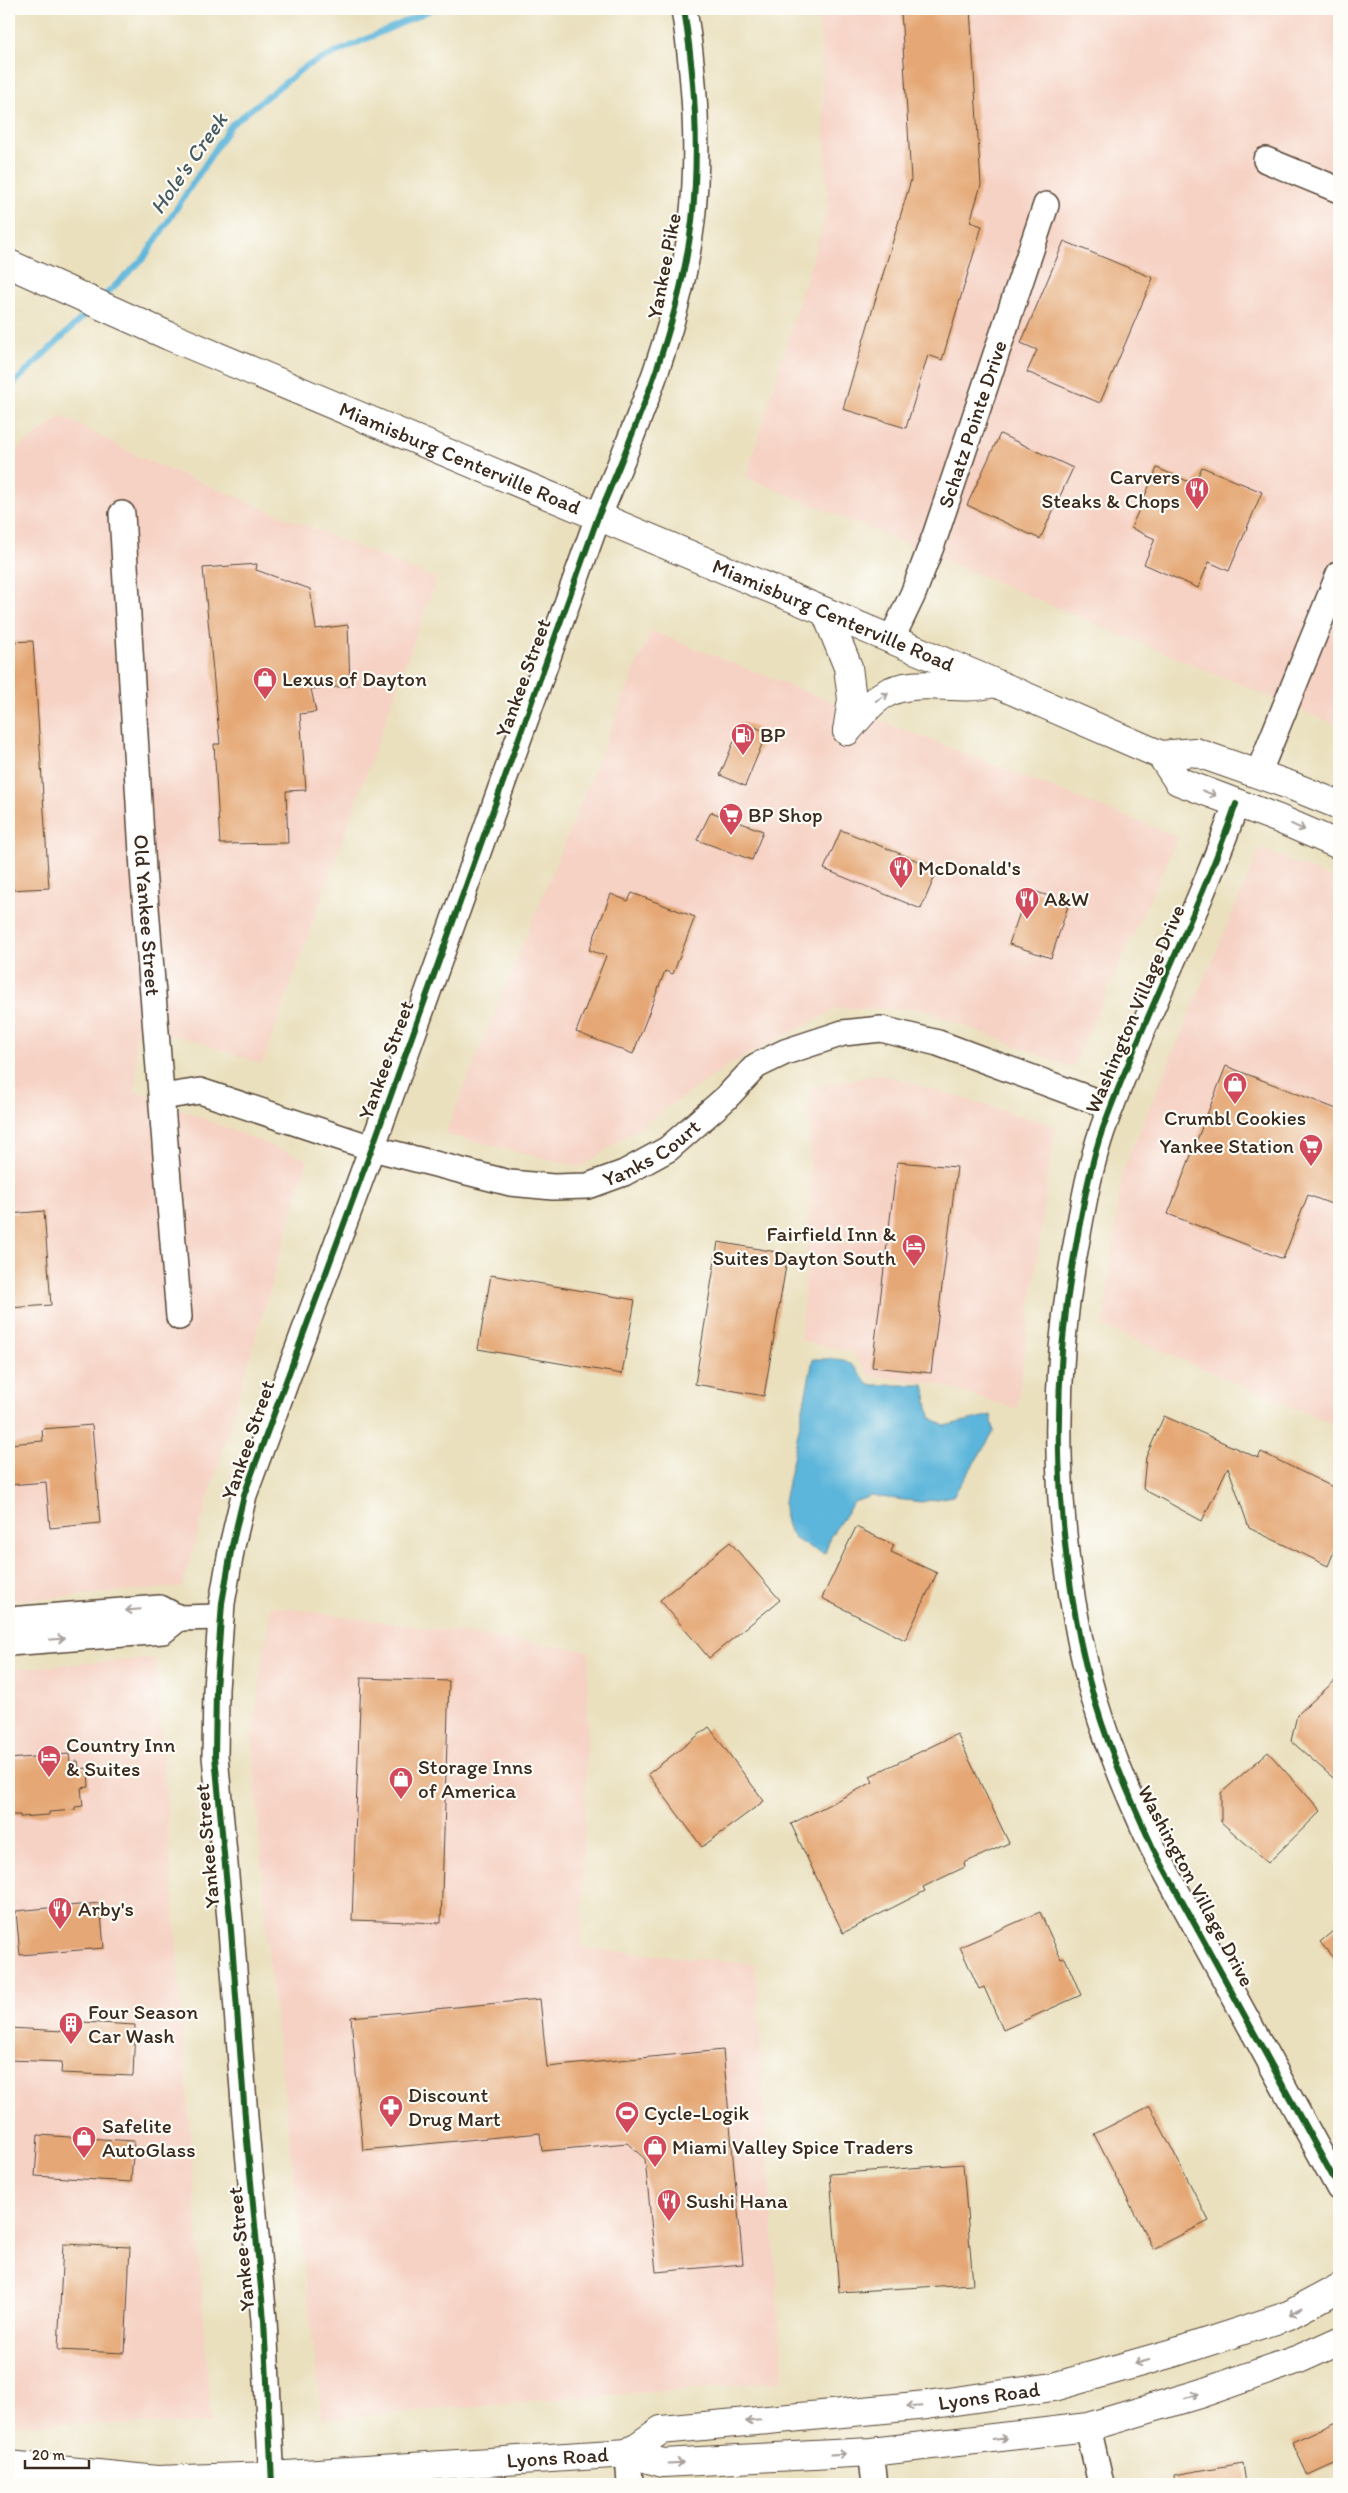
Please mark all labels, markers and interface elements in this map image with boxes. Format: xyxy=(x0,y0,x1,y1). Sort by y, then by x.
water label: Hole's Creek xyxy=(144,106,234,219)
street label: Yankee Pike xyxy=(641,211,686,321)
street label: Schatz Pointe Drive xyxy=(932,337,1012,511)
street label: Miamisburg Centerville Road xyxy=(335,396,585,520)
place label: Carvers Steaks & Chops xyxy=(1041,464,1180,513)
restaurant icon: Carvers Steaks & Chops xyxy=(1184,476,1210,510)
street label: Miamisburg Centerville Road xyxy=(709,553,959,677)
street label: Yankee Street xyxy=(489,615,556,741)
shop icon: Lexus of Dayton xyxy=(252,666,278,700)
place label: Lexus of Dayton xyxy=(282,666,427,691)
one-way arrow xyxy=(875,691,889,702)
fuel station icon: BP xyxy=(730,722,756,756)
place label: BP xyxy=(760,722,786,747)
one-way arrow xyxy=(1200,789,1216,798)
supermarket icon: BP Shop xyxy=(718,802,744,836)
place label: BP Shop xyxy=(748,802,823,827)
one-way arrow xyxy=(1290,823,1305,833)
street label: Old Yankee Street xyxy=(129,834,166,997)
restaurant icon: McDonald's xyxy=(888,855,914,889)
place label: McDonald's xyxy=(918,855,1021,880)
restaurant icon: A&W xyxy=(1014,886,1040,920)
place label: A&W xyxy=(1044,886,1089,911)
street label: Washington Village Drive xyxy=(1079,901,1190,1117)
street label: Yankee Street xyxy=(352,997,419,1123)
shop icon: Crumbl Cookies xyxy=(1222,1071,1248,1105)
place label: Crumbl Cookies xyxy=(1164,1105,1306,1130)
street label: Yanks Court xyxy=(599,1114,705,1192)
place label: Yankee Station xyxy=(1159,1133,1294,1158)
supermarket icon: Yankee Station xyxy=(1298,1133,1324,1167)
place label: Fairfield Inn & Suites Dayton South xyxy=(713,1221,897,1270)
hotel icon: Fairfield Inn & Suites Dayton South xyxy=(901,1233,927,1267)
street label: Yankee Street xyxy=(215,1377,280,1503)
one-way arrow xyxy=(125,1605,141,1615)
one-way arrow xyxy=(49,1635,65,1644)
place label: Country Inn & Suites xyxy=(66,1732,175,1781)
hotel icon: Country Inn & Suites xyxy=(36,1744,62,1778)
place label: Storage Inns of America xyxy=(418,1754,533,1803)
shop icon: Storage Inns of America xyxy=(388,1766,414,1800)
street label: Washington Village Drive xyxy=(1133,1781,1260,1991)
street label: Yankee Street xyxy=(189,1783,224,1909)
restaurant icon: Arby's xyxy=(47,1896,73,1930)
place label: Arby's xyxy=(78,1896,134,1921)
place label: Four Season Car Wash xyxy=(88,1999,198,2048)
building icon: Four Season Car Wash xyxy=(58,2011,84,2045)
place label: Discount Drug Mart xyxy=(408,2082,501,2131)
pharmacy icon: Discount Drug Mart xyxy=(378,2094,404,2128)
sports icon: Cycle-Logik xyxy=(614,2100,640,2134)
place label: Cycle-Logik xyxy=(644,2100,749,2125)
place label: Safelite AutoGlass xyxy=(102,2113,196,2162)
shop icon: Safelite AutoGlass xyxy=(71,2125,97,2159)
shop icon: Miami Valley Spice Traders xyxy=(642,2134,668,2168)
place label: Miami Valley Spice Traders xyxy=(672,2134,913,2159)
street label: Yankee Street xyxy=(222,2186,259,2312)
restaurant icon: Sushi Hana xyxy=(656,2188,682,2222)
place label: Sushi Hana xyxy=(686,2188,788,2213)
one-way arrow xyxy=(1289,2307,1304,2316)
one-way arrow xyxy=(1134,2357,1150,2367)
street label: Lyons Road xyxy=(936,2376,1042,2415)
one-way arrow xyxy=(1183,2391,1199,2400)
one-way arrow xyxy=(907,2401,923,2411)
one-way arrow xyxy=(745,2416,761,2426)
one-way arrow xyxy=(991,2434,1007,2444)
scale bar xyxy=(25,2438,89,2470)
street label: Lyons Road xyxy=(506,2441,610,2473)
text: 20 m xyxy=(32,2446,66,2464)
one-way arrow xyxy=(830,2450,846,2459)
one-way arrow xyxy=(667,2458,683,2467)

